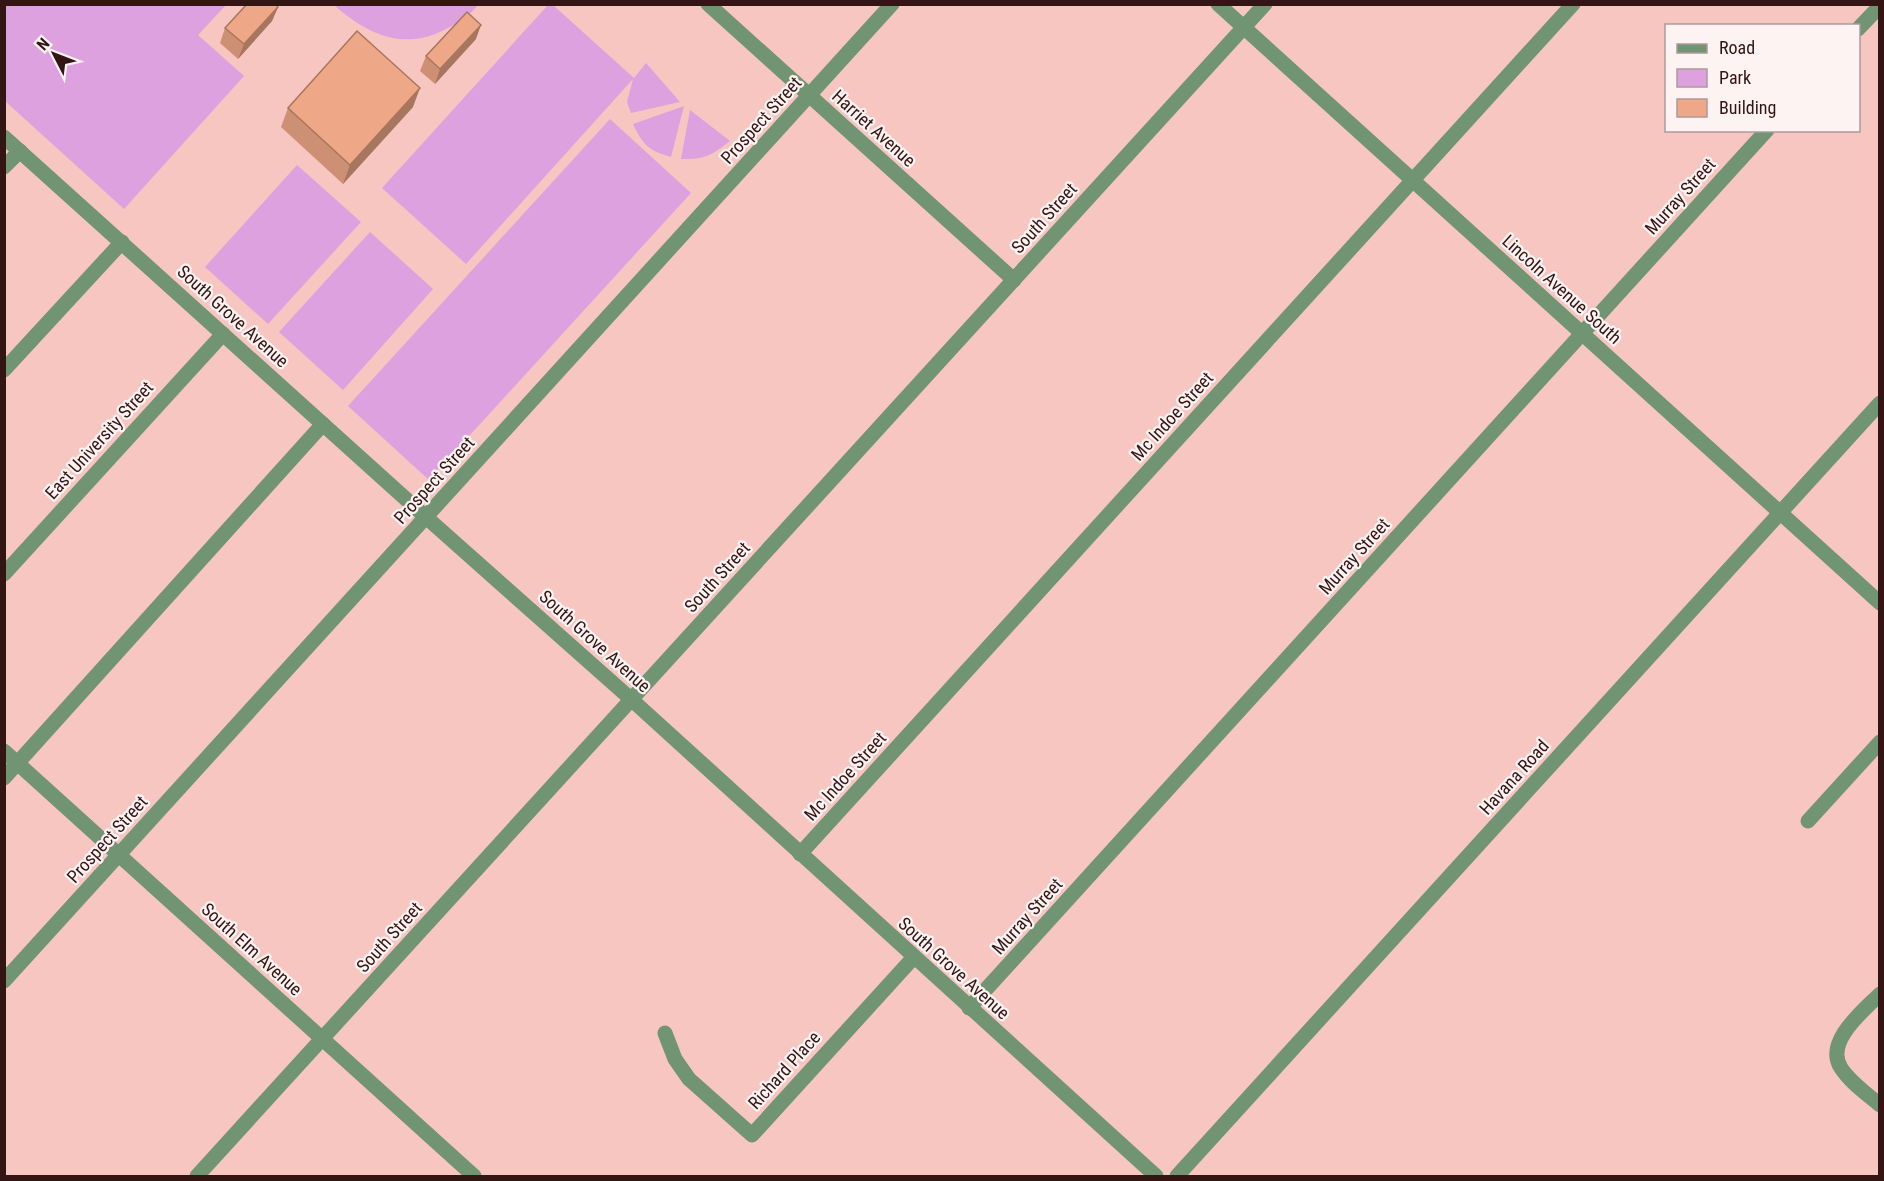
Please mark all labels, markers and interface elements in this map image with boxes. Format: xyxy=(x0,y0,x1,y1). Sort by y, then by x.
north arrow xyxy=(24,24,84,84)
legend xyxy=(1665,24,1860,132)
text: N xyxy=(33,34,54,54)
text: Road xyxy=(1719,37,1755,58)
text: Park xyxy=(1719,67,1751,88)
street label: Prospect Street xyxy=(716,72,806,168)
street label: Harriet Avenue xyxy=(828,85,920,171)
text: Building xyxy=(1719,97,1776,118)
street label: Murray Street xyxy=(1640,154,1720,238)
street label: South Street xyxy=(1007,178,1081,258)
street label: Lincoln Avenue South xyxy=(1498,230,1626,348)
street label: South Grove Avenue xyxy=(173,261,293,371)
street label: Mc Indoe Street xyxy=(1127,367,1217,465)
street label: East University Street xyxy=(41,377,157,503)
street label: Prospect Street xyxy=(389,432,479,528)
street label: Murray Street xyxy=(1314,514,1394,598)
street label: South Street xyxy=(680,537,754,617)
street label: South Grove Avenue xyxy=(535,586,655,696)
street label: Mc Indoe Street xyxy=(800,727,890,825)
street label: Havana Road xyxy=(1475,735,1553,819)
street label: Prospect Street xyxy=(62,791,152,887)
street label: Murray Street xyxy=(987,874,1067,958)
street label: South Street xyxy=(352,897,426,977)
street label: South Elm Avenue xyxy=(197,898,307,1000)
street label: South Grove Avenue xyxy=(894,913,1014,1023)
street label: Richard Place xyxy=(744,1027,824,1113)

